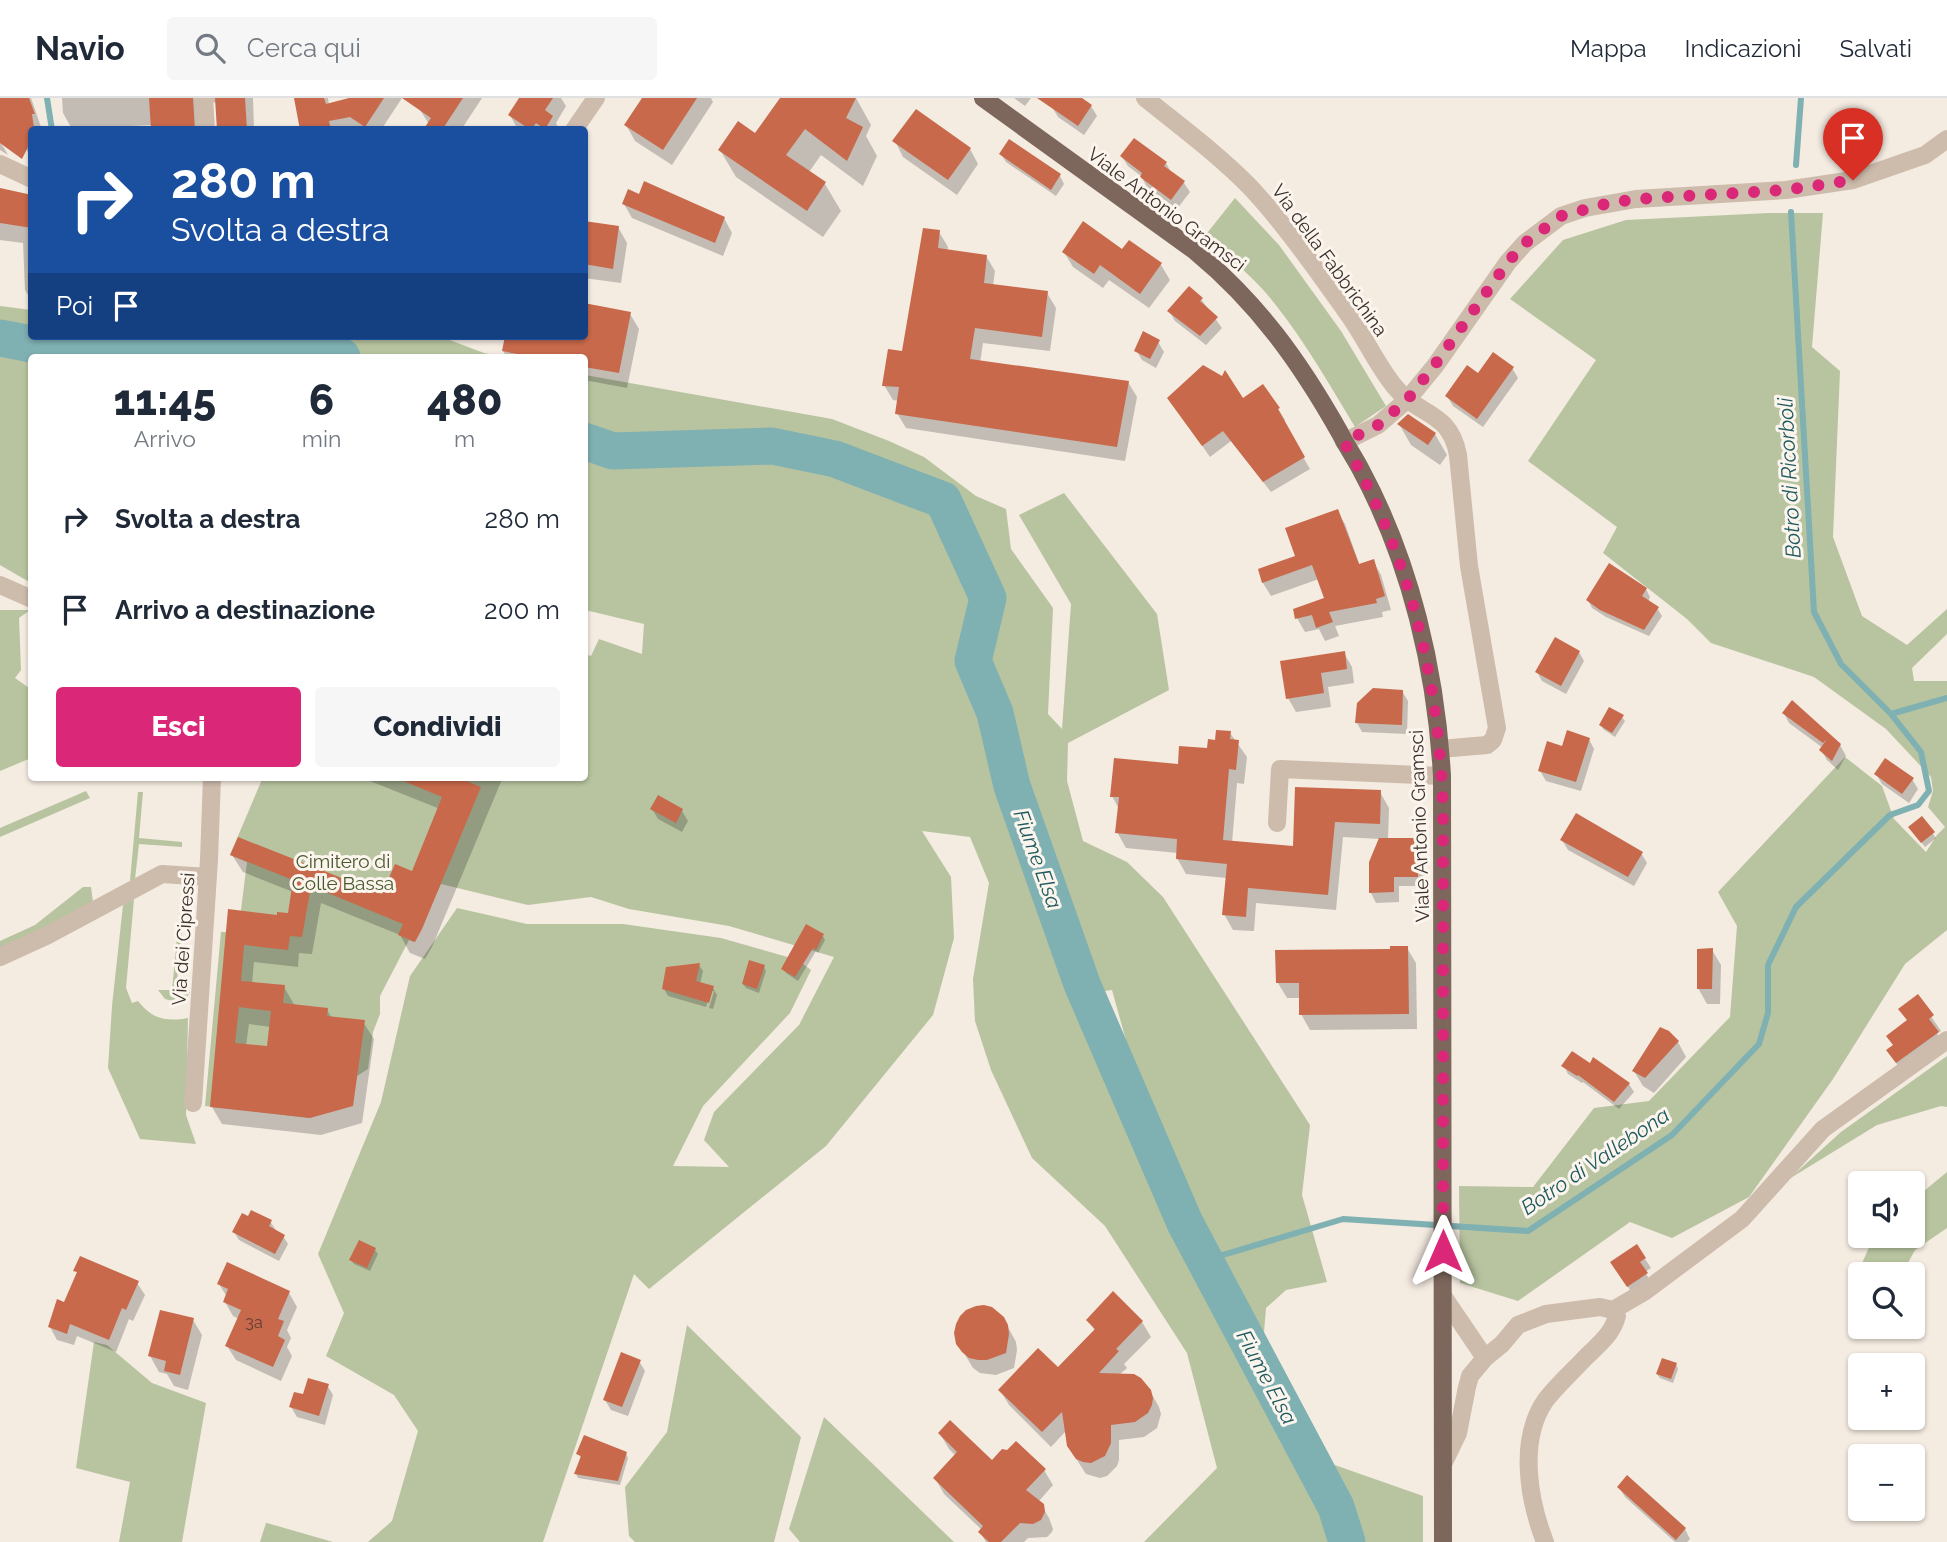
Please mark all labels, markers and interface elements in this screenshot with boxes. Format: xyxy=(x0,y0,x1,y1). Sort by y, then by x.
search box xyxy=(167,17,657,80)
text: Navio xyxy=(35,29,125,68)
icon: search xyxy=(191,29,229,67)
text: Cerca qui xyxy=(247,33,361,63)
text: Mappa xyxy=(1570,34,1647,63)
text: Indicazioni xyxy=(1685,34,1802,63)
text: Salvati xyxy=(1840,34,1912,63)
pin xyxy=(1823,108,1883,180)
icon: arrive xyxy=(1834,119,1872,157)
street label: Viale Antonio Gramsci xyxy=(1084,142,1250,276)
text: 280 m xyxy=(171,152,316,209)
icon: right xyxy=(56,154,147,245)
street label: Via della Fabbrichina xyxy=(1267,180,1393,340)
text: Svolta a destra xyxy=(171,211,390,248)
icon: arrive xyxy=(107,287,145,325)
text: Poi xyxy=(56,291,93,321)
text: 11:45 xyxy=(114,376,216,425)
text: 6 xyxy=(309,376,334,425)
text: 480 xyxy=(427,376,502,425)
water label: Botro di Ricorboli xyxy=(1772,397,1806,559)
text: Arrivo xyxy=(134,425,196,452)
text: min xyxy=(302,425,341,452)
text: m xyxy=(454,425,475,452)
icon: right xyxy=(56,500,94,538)
text: Svolta a destra xyxy=(115,504,301,534)
text: 280 m xyxy=(485,504,560,534)
icon: arrive xyxy=(56,591,94,629)
text: Arrivo a destinazione xyxy=(115,595,375,625)
text: 200 m xyxy=(484,595,560,625)
button: Esci xyxy=(56,687,301,767)
button: Condividi xyxy=(315,687,560,767)
street label: Viale Antonio Gramsci xyxy=(1405,729,1433,923)
water label: Fiume Elsa xyxy=(1009,806,1067,912)
park label: Cimitero di Colle Bassa xyxy=(292,850,394,894)
street label: Via dei Cipressi xyxy=(167,872,199,1006)
water label: Botro di Vallebona xyxy=(1516,1102,1674,1220)
map controls xyxy=(1848,1171,1925,1521)
button: sound xyxy=(1848,1171,1925,1248)
position arrow xyxy=(1406,1214,1480,1288)
button: search xyxy=(1848,1262,1925,1339)
house number: 3a xyxy=(245,1313,263,1332)
water label: Fiume Elsa xyxy=(1232,1326,1302,1428)
button: + xyxy=(1848,1353,1925,1430)
button: − xyxy=(1848,1444,1925,1521)

